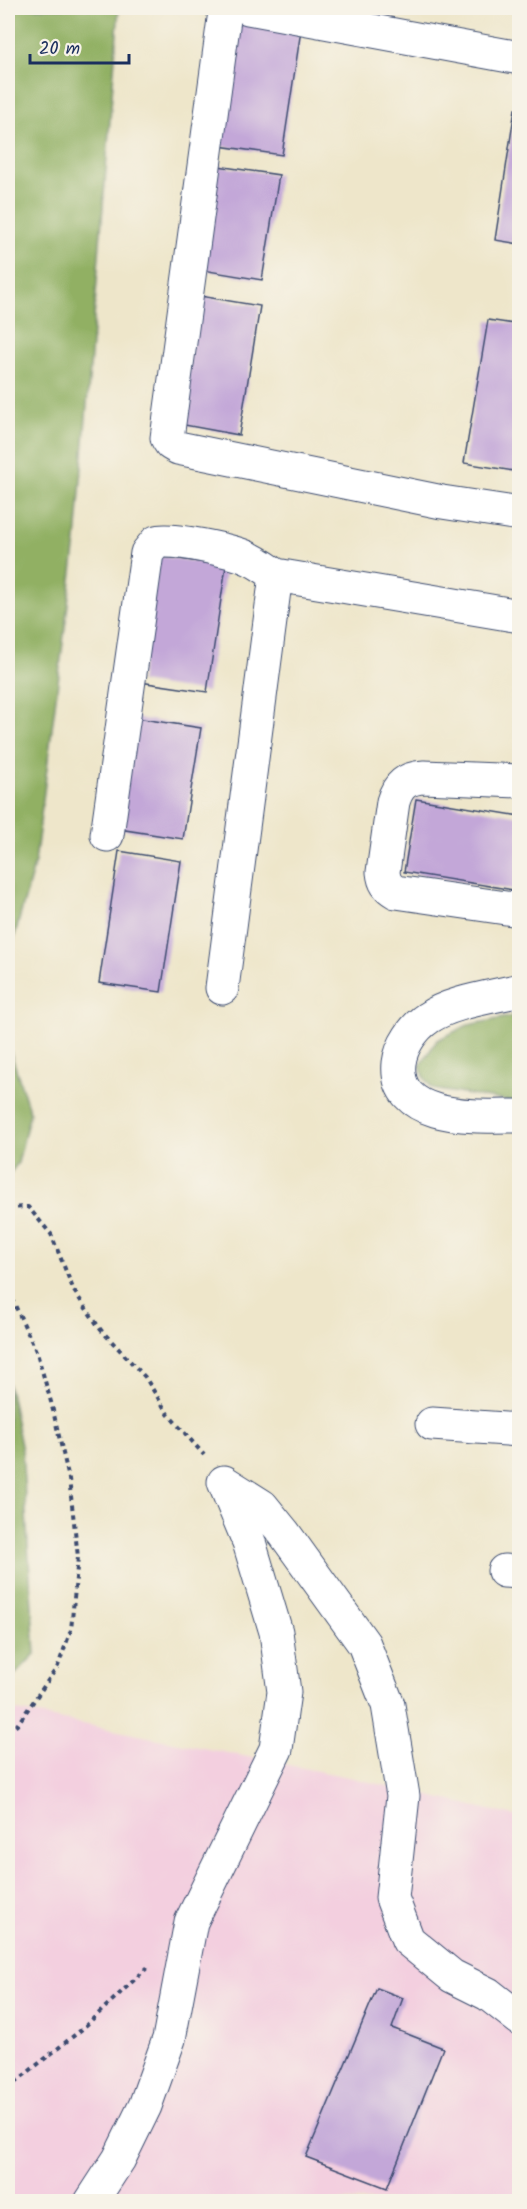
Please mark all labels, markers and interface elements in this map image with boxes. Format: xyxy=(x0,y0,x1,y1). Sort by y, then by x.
scale bar xyxy=(30,27,129,65)
text: 20 m xyxy=(39,35,80,64)

